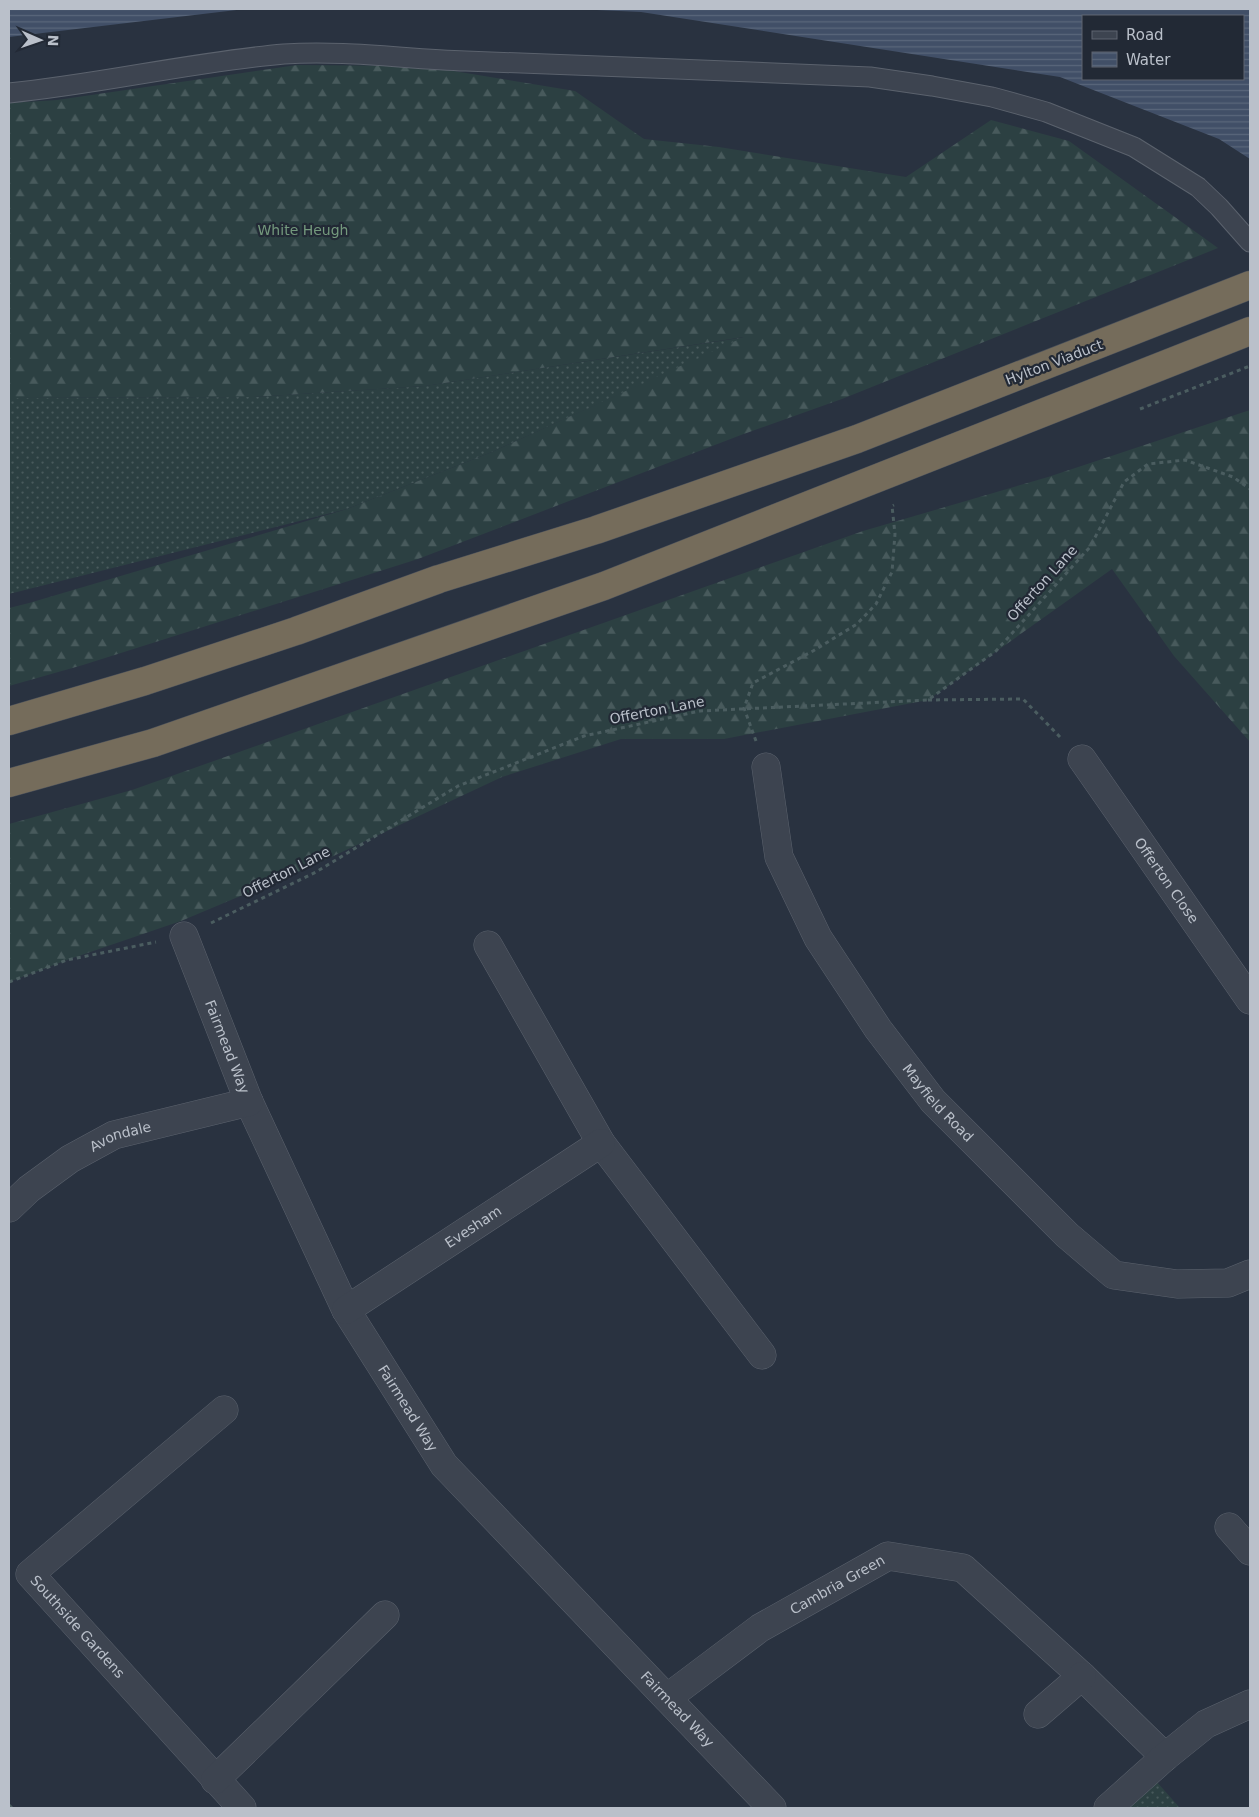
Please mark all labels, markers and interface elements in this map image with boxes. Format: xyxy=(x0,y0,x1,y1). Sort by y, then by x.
north arrow xyxy=(15,15,65,65)
legend xyxy=(1082,15,1244,80)
text: Road xyxy=(1126,26,1164,44)
text: N xyxy=(45,34,61,47)
text: Water xyxy=(1126,51,1171,69)
park label: White Heugh xyxy=(258,222,348,238)
street label: Hylton Viaduct xyxy=(1003,336,1105,388)
street label: Offerton Lane xyxy=(1004,542,1080,624)
street label: Offerton Lane xyxy=(608,693,706,727)
street label: Offerton Close xyxy=(1131,835,1202,926)
street label: Offerton Lane xyxy=(239,843,333,901)
street label: Fairmead Way xyxy=(202,998,253,1096)
street label: Mayfield Road xyxy=(899,1060,977,1145)
street label: Avondale xyxy=(87,1118,153,1155)
street label: Evesham xyxy=(442,1202,504,1251)
street label: Fairmead Way xyxy=(375,1362,441,1454)
street label: Cambria Green xyxy=(787,1552,887,1618)
street label: Southside Gardens xyxy=(27,1572,128,1681)
street label: Fairmead Way xyxy=(638,1668,717,1750)

